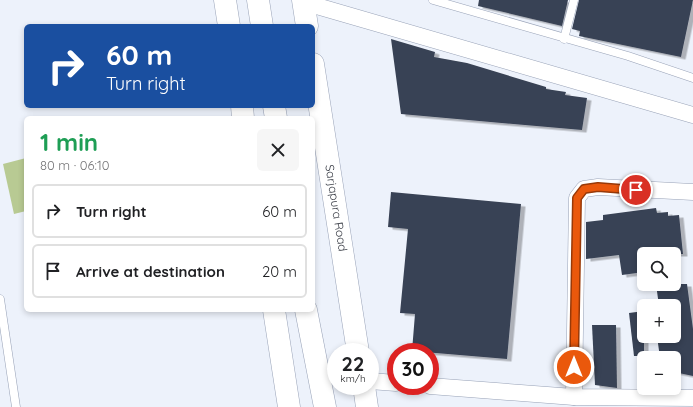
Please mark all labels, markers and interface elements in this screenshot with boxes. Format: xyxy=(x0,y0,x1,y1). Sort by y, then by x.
text: 60 m xyxy=(106,37,172,72)
icon: right xyxy=(40,40,92,92)
text: Turn right xyxy=(106,72,186,95)
text: 1 min xyxy=(40,127,98,157)
button: close xyxy=(257,129,299,171)
text: 80 m · 06:10 xyxy=(40,157,110,173)
street label: Sarjapura Road xyxy=(322,163,351,253)
pin xyxy=(619,173,653,207)
icon: arrive xyxy=(625,179,647,201)
icon: right xyxy=(42,200,64,222)
text: Turn right xyxy=(76,202,147,221)
text: 60 m xyxy=(262,202,297,221)
map controls xyxy=(637,247,681,395)
button: search xyxy=(637,247,681,291)
icon: arrive xyxy=(42,260,64,282)
text: Arrive at destination xyxy=(76,262,225,281)
text: 20 m xyxy=(262,262,297,281)
button: + xyxy=(637,299,681,343)
speed limit sign: 30 xyxy=(387,343,439,395)
position arrow xyxy=(553,346,595,388)
text: 22 xyxy=(342,351,364,376)
button: − xyxy=(637,351,681,395)
text: km/h xyxy=(340,372,366,385)

